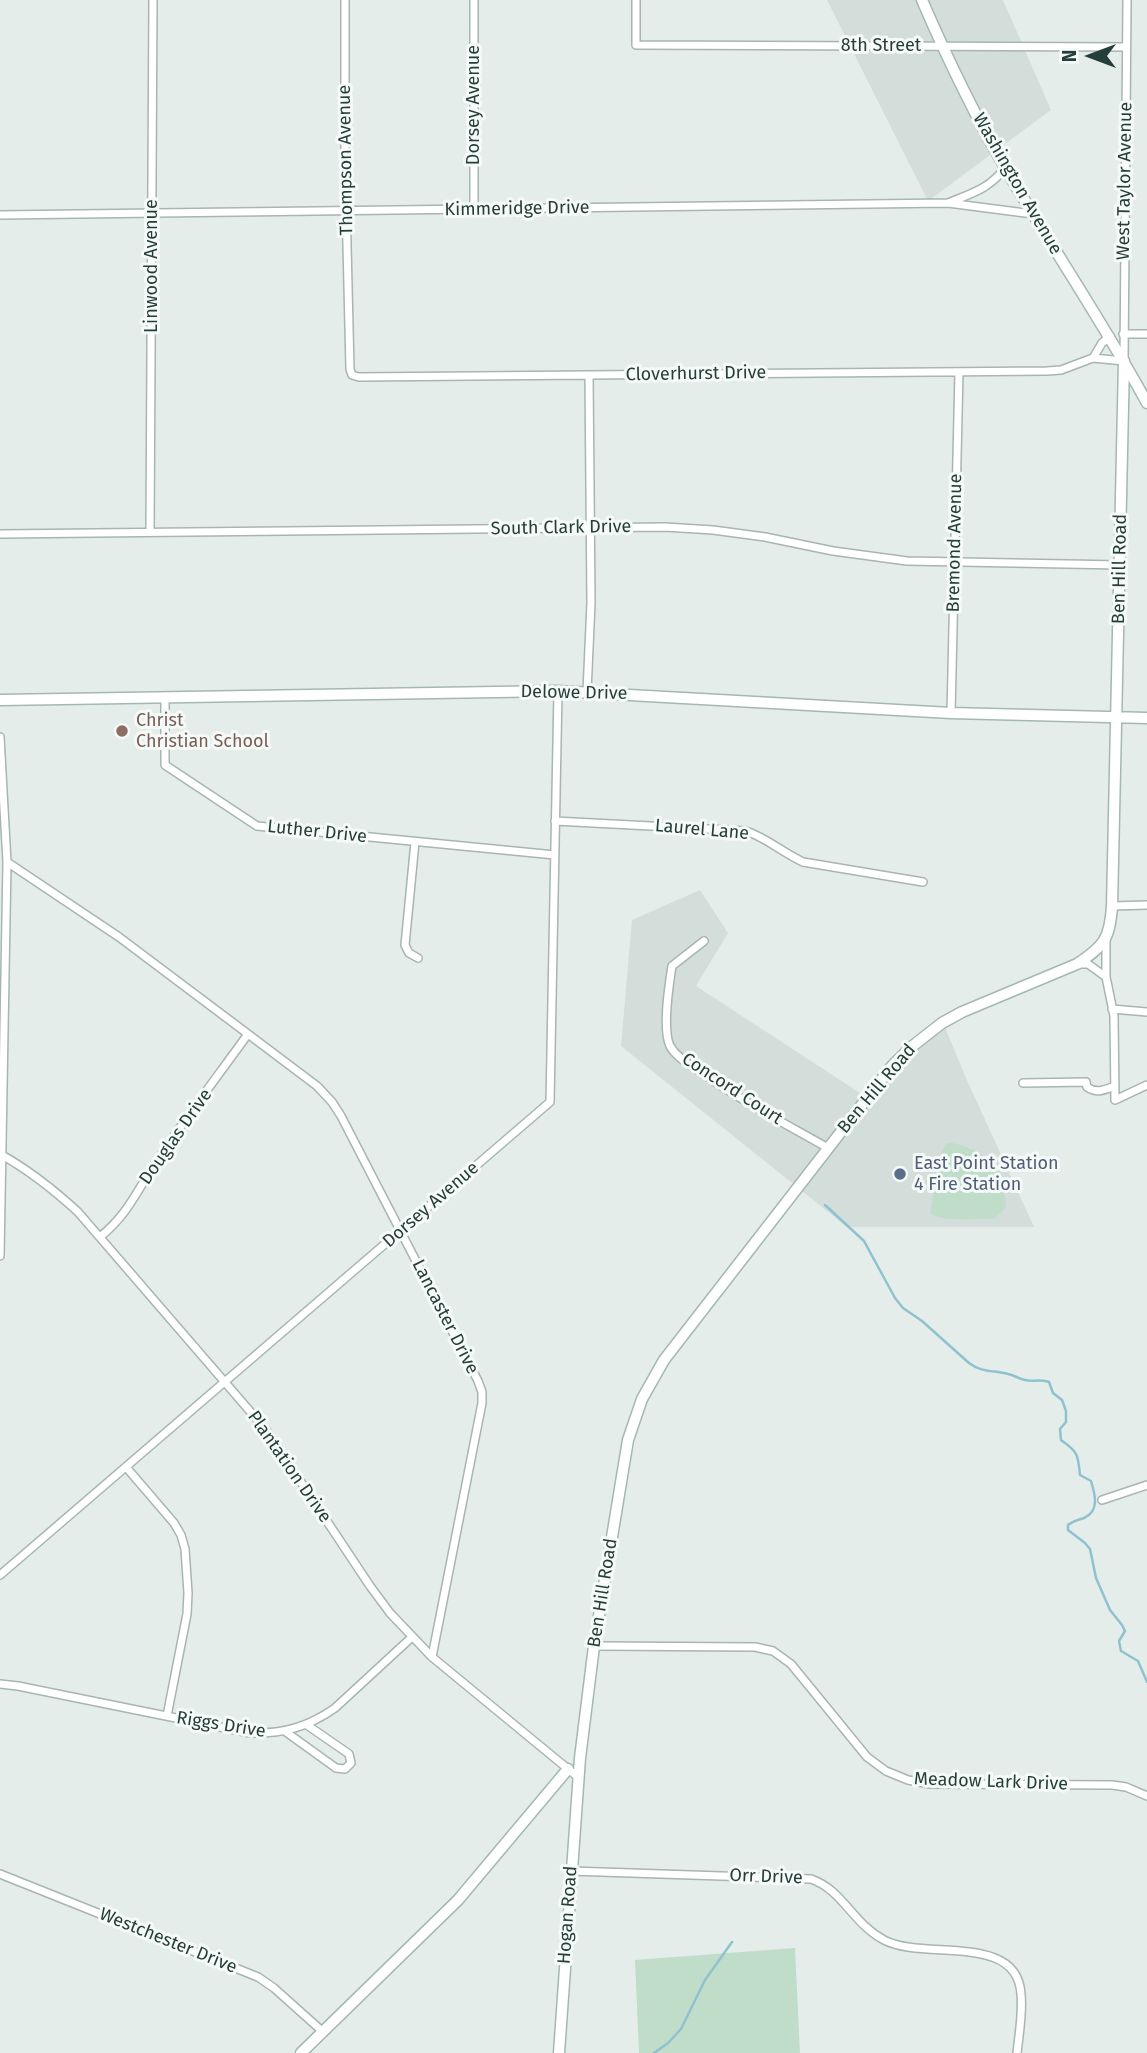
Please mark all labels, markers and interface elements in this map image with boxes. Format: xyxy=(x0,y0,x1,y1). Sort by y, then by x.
north arrow xyxy=(1056,21,1126,91)
street label: 8th Street xyxy=(841,35,921,57)
street label: Dorsey Avenue xyxy=(463,45,485,165)
text: N xyxy=(1058,50,1081,62)
street label: Thompson Avenue xyxy=(334,85,358,235)
street label: West Taylor Avenue xyxy=(1113,102,1137,260)
street label: Washington Avenue xyxy=(968,109,1066,259)
street label: Kimmeridge Drive xyxy=(444,197,590,221)
street label: Linwood Avenue xyxy=(141,199,163,333)
street label: Cloverhurst Drive xyxy=(625,362,767,386)
street label: Bremond Avenue xyxy=(943,473,967,613)
street label: Ben Hill Road xyxy=(1108,514,1132,624)
street label: South Clark Drive xyxy=(491,516,631,540)
street label: Delowe Drive xyxy=(520,681,628,705)
place label: Christ Christian School xyxy=(136,710,269,752)
marker: Christ Christian School xyxy=(114,723,130,739)
street label: Laurel Lane xyxy=(654,815,750,845)
street label: Luther Drive xyxy=(266,816,368,848)
street label: Ben Hill Road xyxy=(833,1040,921,1138)
street label: Concord Court xyxy=(678,1048,786,1130)
street label: Douglas Drive xyxy=(135,1085,217,1189)
place label: East Point Station 4 Fire Station xyxy=(914,1153,1059,1196)
street label: Dorsey Avenue xyxy=(379,1157,483,1253)
marker: East Point Station 4 Fire Station xyxy=(892,1166,908,1182)
street label: Lancaster Drive xyxy=(407,1256,483,1378)
street label: Plantation Drive xyxy=(242,1407,336,1527)
street label: Ben Hill Road xyxy=(584,1537,622,1649)
street label: Riggs Drive xyxy=(175,1707,267,1743)
street label: Meadow Lark Drive xyxy=(914,1769,1068,1795)
street label: Hogan Road xyxy=(554,1865,582,1965)
street label: Orr Drive xyxy=(729,1865,803,1889)
street label: Westchester Drive xyxy=(96,1904,240,1978)

